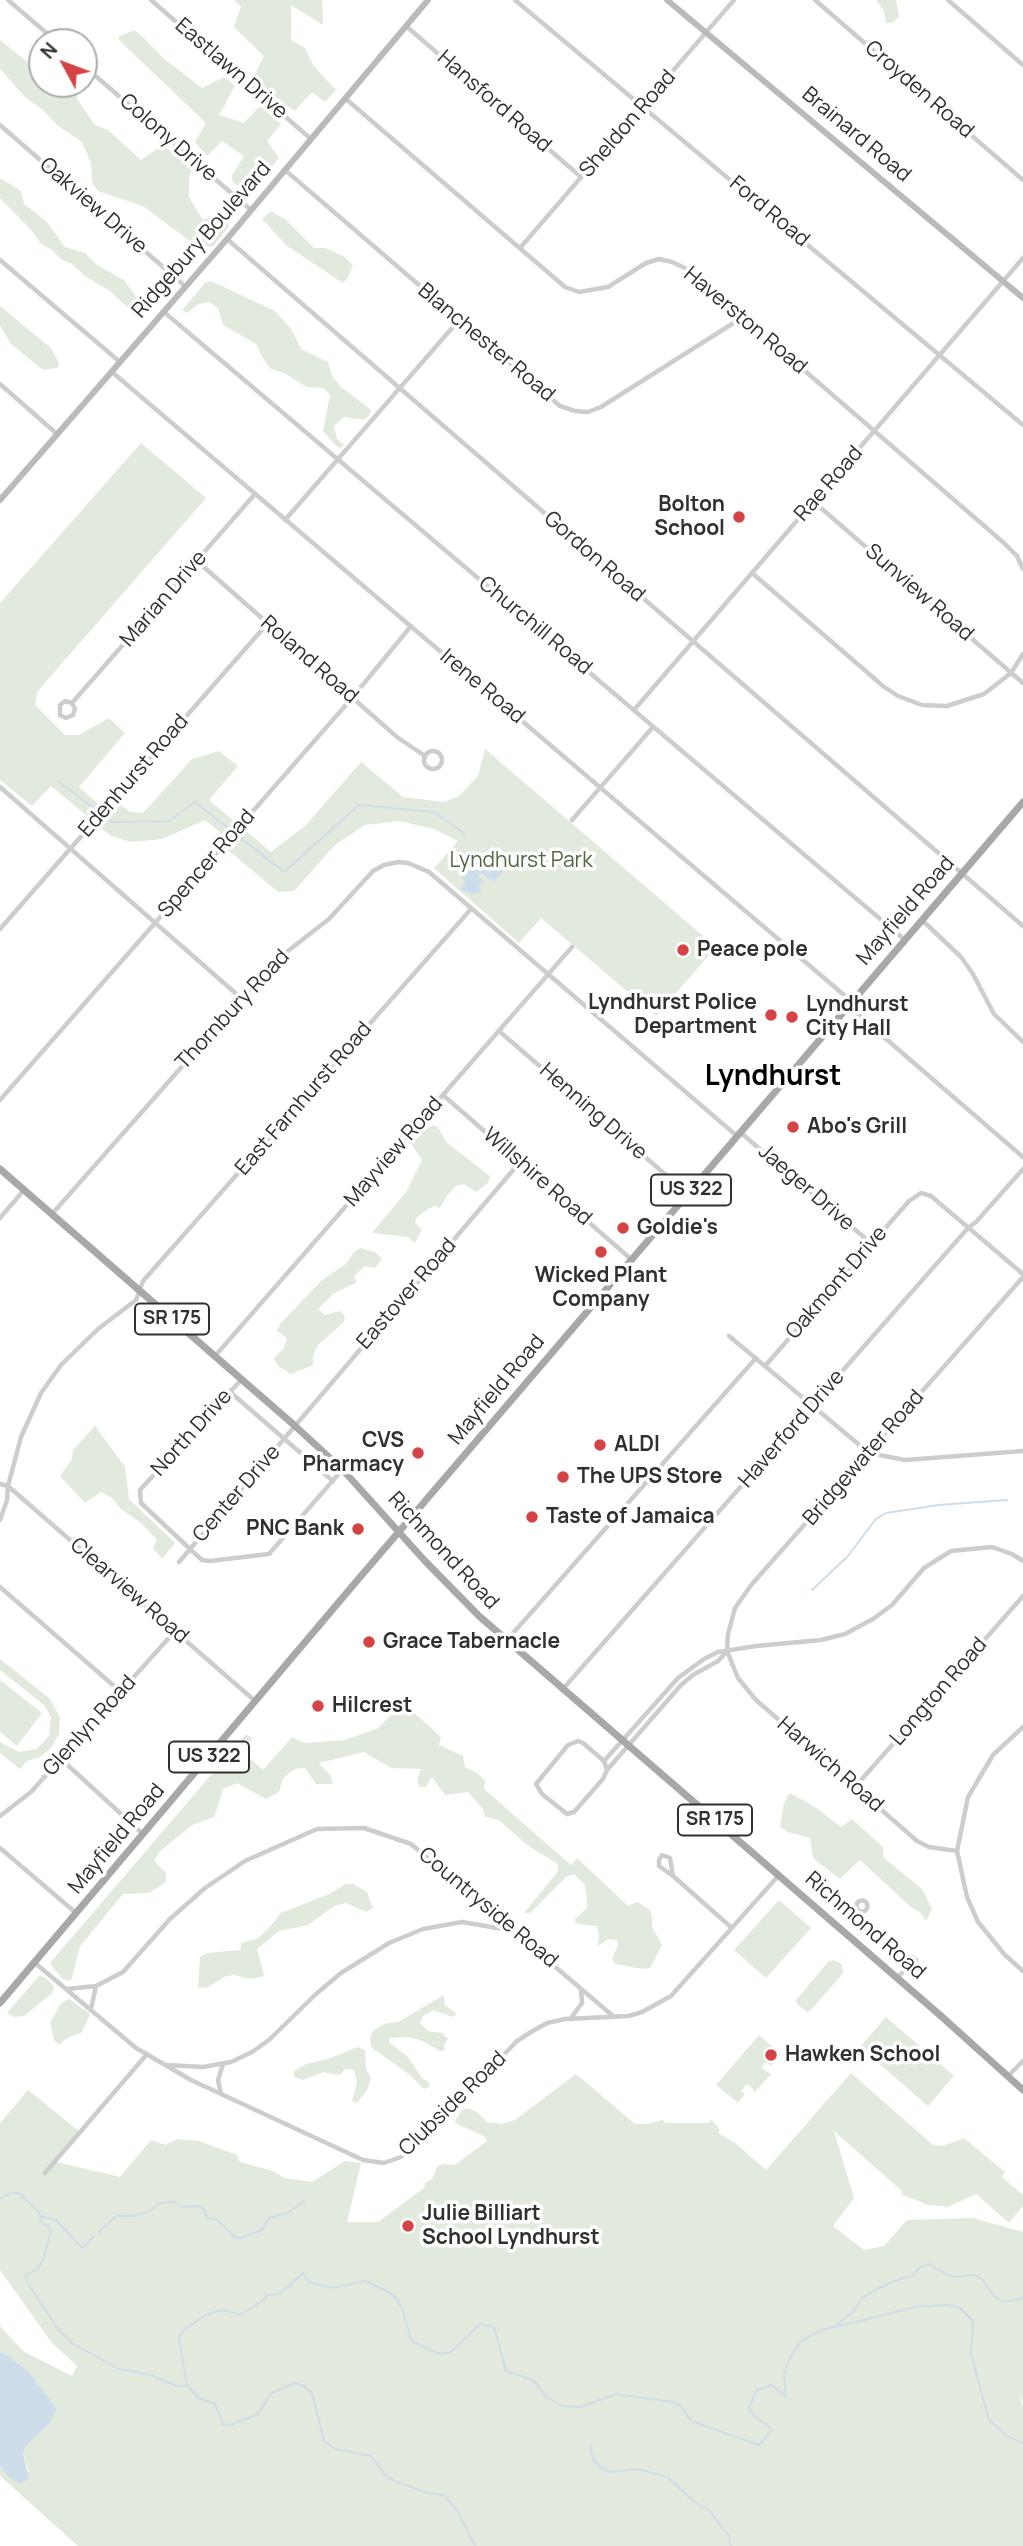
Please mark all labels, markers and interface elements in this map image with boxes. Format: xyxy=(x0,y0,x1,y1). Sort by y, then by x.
street label: Eastlawn Drive xyxy=(169,13,293,125)
north arrow xyxy=(28,28,98,98)
street label: Croyden Road xyxy=(859,36,979,144)
text: N xyxy=(34,37,63,64)
street label: Hansford Road xyxy=(432,46,556,158)
street label: Sheldon Road xyxy=(575,65,681,183)
street label: Brainard Road xyxy=(796,82,916,188)
street label: Colony Drive xyxy=(114,89,222,187)
street label: Oakview Drive xyxy=(34,152,152,260)
street label: Ridgebury Boulevard xyxy=(127,157,277,323)
street label: Ford Road xyxy=(724,171,814,253)
street label: Haverston Road xyxy=(678,262,812,380)
street label: Blanchester Road xyxy=(412,278,560,408)
street label: Rae Road xyxy=(790,441,868,527)
place label: Bolton School xyxy=(654,492,725,542)
street label: Gordon Road xyxy=(538,506,650,608)
marker: Bolton School xyxy=(731,509,747,525)
street label: Sunview Road xyxy=(860,539,978,647)
street label: Marian Drive xyxy=(115,546,213,652)
street label: Churchill Road xyxy=(473,571,597,681)
street label: Roland Road xyxy=(255,611,363,709)
street label: Irene Road xyxy=(434,644,530,730)
street label: Edenhurst Road xyxy=(74,709,194,843)
street label: Spencer Road xyxy=(153,805,261,923)
park label: Lyndhurst Park xyxy=(449,848,593,874)
street label: Mayfield Road xyxy=(852,851,960,971)
place label: Peace pole xyxy=(697,937,808,963)
marker: Peace pole xyxy=(675,942,691,958)
street label: Thornbury Road xyxy=(171,945,295,1075)
place label: Lyndhurst Police Department xyxy=(588,990,757,1040)
place label: Lyndhurst City Hall xyxy=(806,992,909,1042)
marker: Lyndhurst Police Department xyxy=(763,1007,779,1023)
marker: Lyndhurst City Hall xyxy=(784,1009,800,1025)
street label: East Farnhurst Road xyxy=(231,1017,377,1181)
street label: Henning Drive xyxy=(534,1058,652,1166)
district label: Lyndhurst xyxy=(705,1060,841,1094)
street label: Mayview Road xyxy=(339,1092,449,1212)
place label: Abo's Grill xyxy=(807,1114,907,1140)
marker: Abo's Grill xyxy=(785,1119,801,1135)
street label: Willshire Road xyxy=(477,1123,597,1231)
street label: Jaeger Drive xyxy=(753,1139,859,1237)
road number: US 322 xyxy=(651,1174,731,1206)
place label: Goldie's xyxy=(637,1215,718,1241)
marker: Goldie's xyxy=(615,1220,631,1236)
street label: Oakmont Drive xyxy=(781,1221,893,1345)
street label: Eastover Road xyxy=(352,1233,462,1355)
marker: Wicked Plant Company xyxy=(593,1244,609,1260)
place label: Wicked Plant Company xyxy=(535,1263,667,1313)
road number: SR 175 xyxy=(135,1303,209,1334)
street label: Mayfield Road xyxy=(444,1330,550,1450)
street label: Haverford Drive xyxy=(734,1365,850,1493)
street label: North Drive xyxy=(146,1384,238,1482)
street label: Bridgewater Road xyxy=(798,1385,930,1531)
place label: CVS Pharmacy xyxy=(303,1428,404,1478)
place label: ALDI xyxy=(614,1432,660,1458)
marker: ALDI xyxy=(592,1437,608,1453)
street label: Center Drive xyxy=(188,1440,286,1548)
marker: CVS Pharmacy xyxy=(410,1445,426,1461)
place label: The UPS Store xyxy=(577,1464,722,1490)
marker: The UPS Store xyxy=(555,1469,571,1485)
street label: Richmond Road xyxy=(382,1487,504,1615)
place label: Taste of Jamaica xyxy=(546,1504,715,1530)
marker: Taste of Jamaica xyxy=(524,1509,540,1525)
place label: PNC Bank xyxy=(246,1516,344,1542)
marker: PNC Bank xyxy=(350,1521,366,1537)
street label: Clearview Road xyxy=(65,1533,193,1649)
place label: Grace Tabernacle xyxy=(383,1629,560,1655)
street label: Longton Road xyxy=(885,1633,993,1751)
marker: Grace Tabernacle xyxy=(361,1634,377,1650)
street label: Glenlyn Road xyxy=(38,1671,142,1781)
place label: Hilcrest xyxy=(332,1693,412,1719)
marker: Hilcrest xyxy=(310,1698,326,1714)
street label: Harwich Road xyxy=(772,1712,888,1818)
road number: US 322 xyxy=(169,1742,249,1772)
street label: Mayfield Road xyxy=(64,1779,170,1899)
road number: SR 175 xyxy=(678,1804,752,1836)
street label: Countryside Road xyxy=(413,1842,563,1974)
street label: Richmond Road xyxy=(800,1867,930,1985)
place label: Hawken School xyxy=(785,2042,940,2068)
street label: Clubside Road xyxy=(394,2047,512,2161)
marker: Hawken School xyxy=(763,2047,779,2063)
place label: Julie Billiart School Lyndhurst xyxy=(422,2201,600,2251)
marker: Julie Billiart School Lyndhurst xyxy=(400,2218,416,2234)

